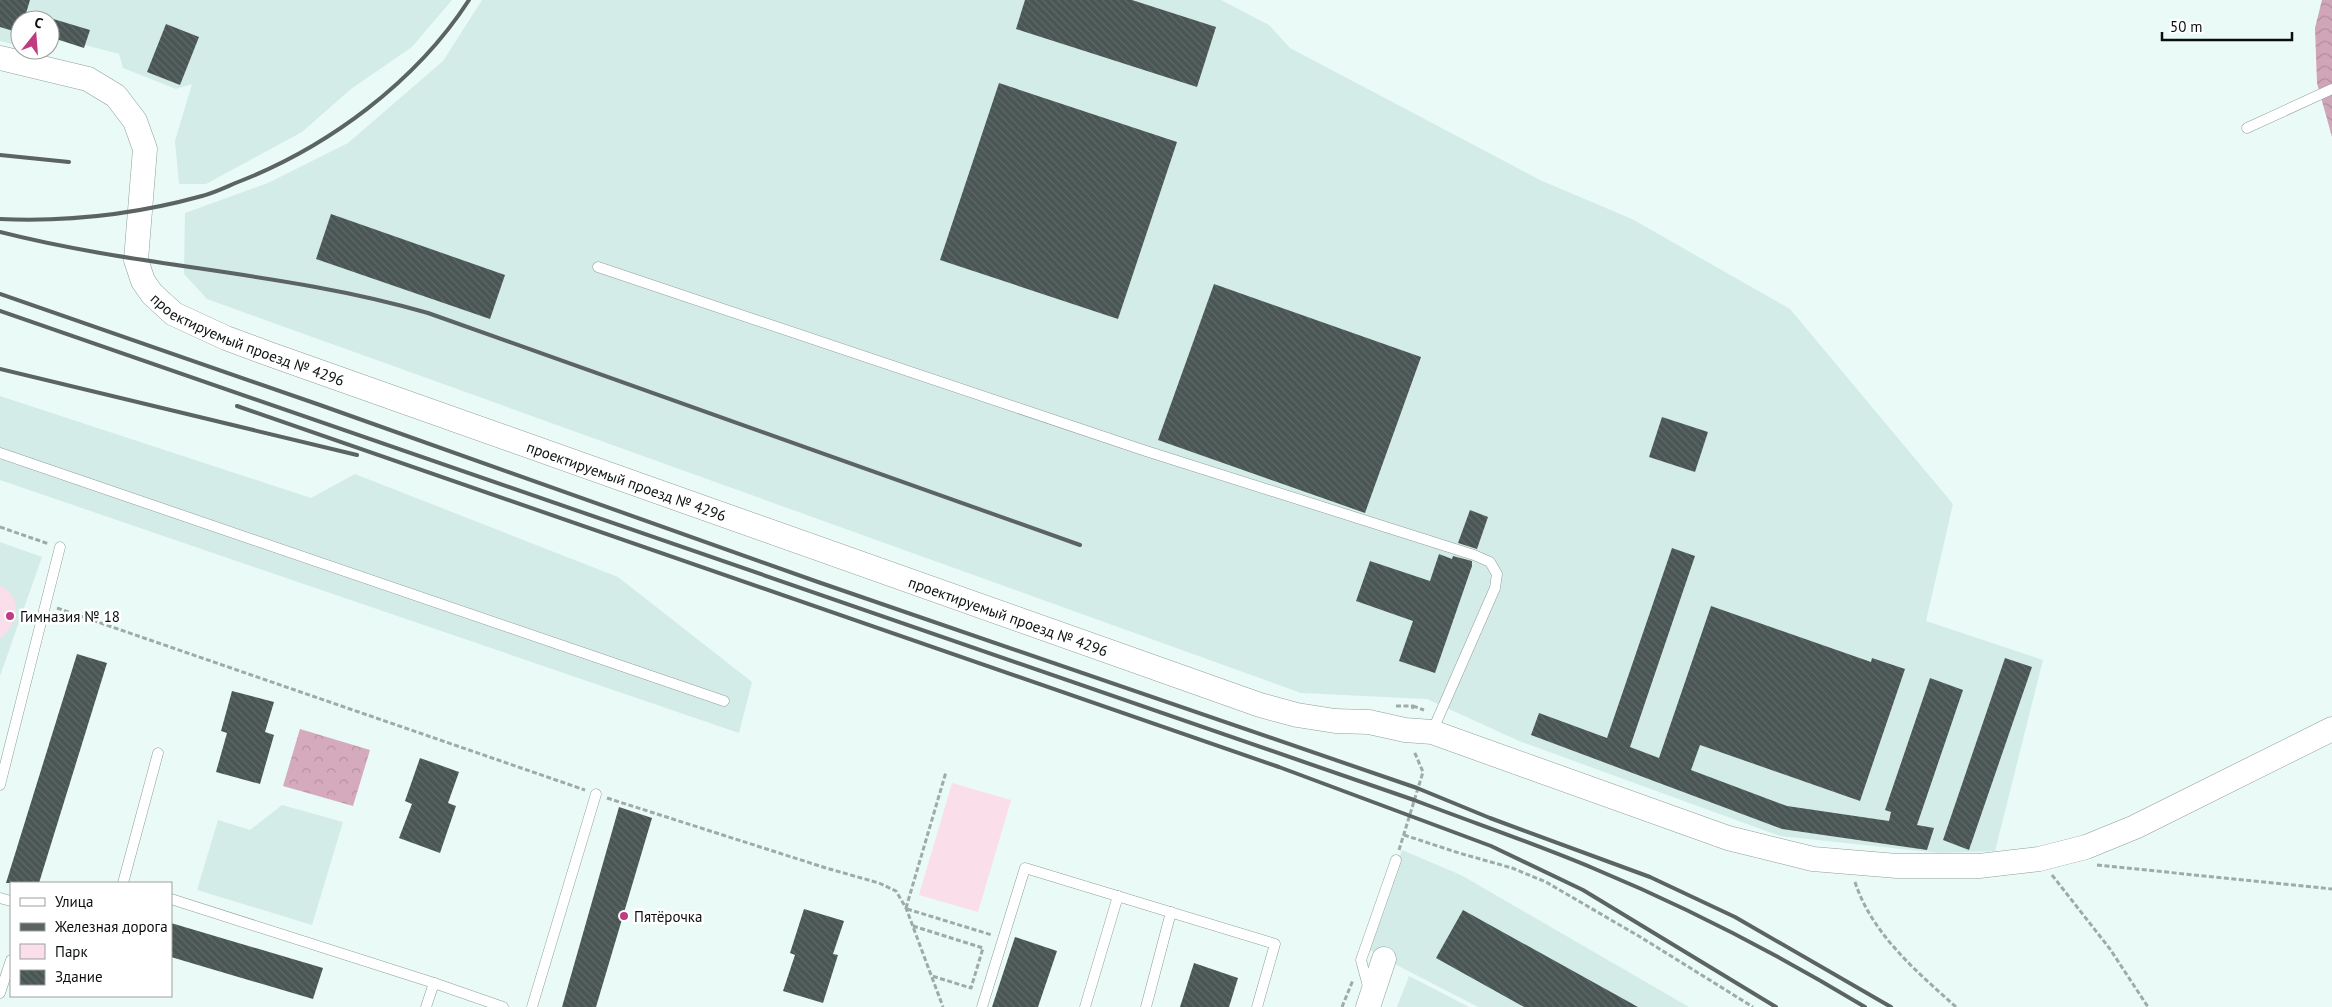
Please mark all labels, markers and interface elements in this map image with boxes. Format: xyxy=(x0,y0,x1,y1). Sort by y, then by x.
north arrow xyxy=(10,10,60,60)
scale bar xyxy=(2162,10,2292,42)
text: С xyxy=(32,13,45,32)
text: 50 m xyxy=(2170,17,2203,36)
street label: проектируемый проезд № 4296 xyxy=(147,288,347,389)
street label: проектируемый проезд № 4296 xyxy=(524,437,729,525)
street label: проектируемый проезд № 4296 xyxy=(906,572,1111,660)
place label: Гимназия № 18 xyxy=(20,607,120,626)
marker: Гимназия № 18 xyxy=(4,610,16,622)
legend xyxy=(10,882,172,997)
text: Улица xyxy=(55,892,93,911)
place label: Пятёрочка xyxy=(634,907,702,926)
marker: Пятёрочка xyxy=(618,910,630,922)
text: Железная дорога xyxy=(54,917,168,936)
text: Парк xyxy=(55,942,88,961)
text: Здание xyxy=(55,967,103,986)

